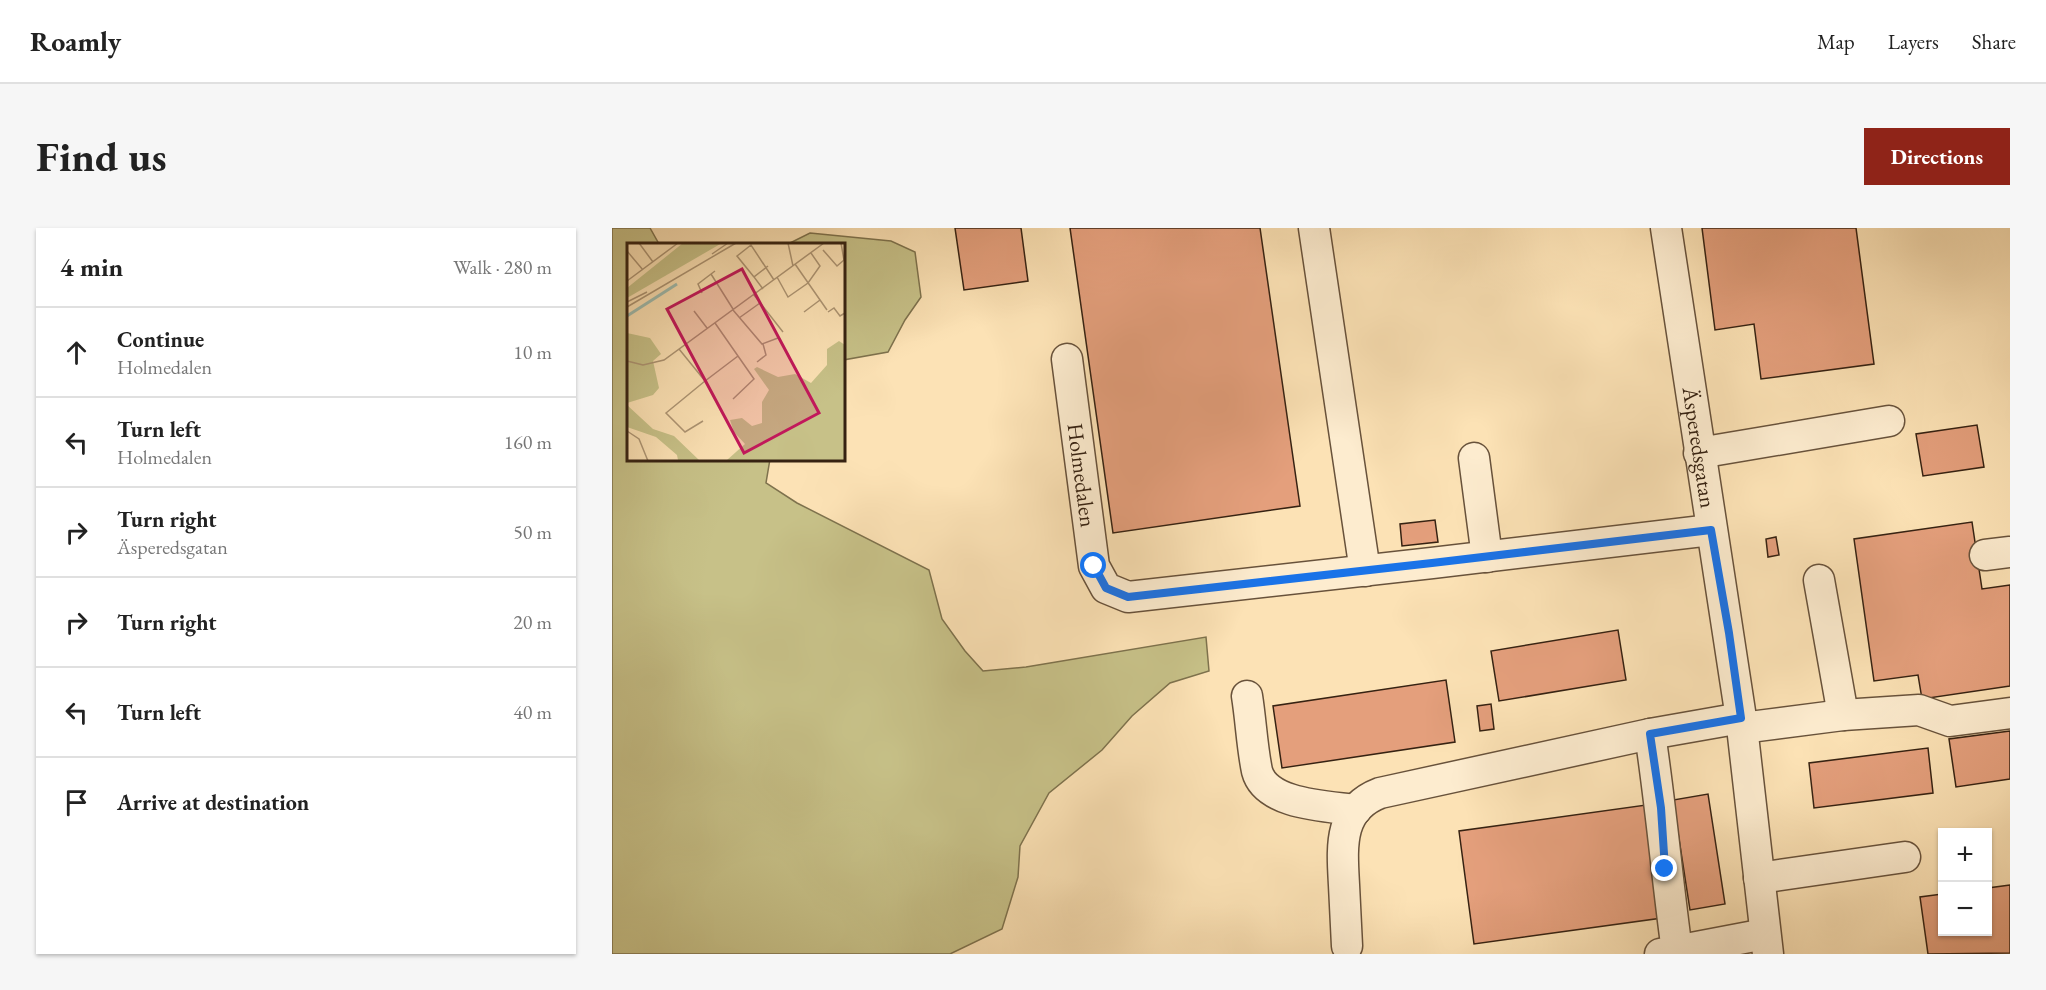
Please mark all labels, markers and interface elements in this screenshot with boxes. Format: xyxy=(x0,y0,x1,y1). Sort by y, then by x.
text: Roamly xyxy=(30,23,121,59)
text: Map xyxy=(1817,28,1855,55)
text: Layers xyxy=(1888,28,1939,55)
text: Share xyxy=(1972,28,2016,55)
button: Directions xyxy=(1864,128,2010,185)
text: Find us xyxy=(36,129,167,184)
inset map xyxy=(627,243,844,460)
text: 4 min xyxy=(60,250,123,284)
text: Walk · 280 m xyxy=(453,254,552,280)
text: Continue xyxy=(117,325,204,354)
icon: ahead xyxy=(60,336,93,369)
text: 10 m xyxy=(513,339,552,365)
text: Holmedalen xyxy=(117,354,212,380)
street label: Äsperedsgatan xyxy=(1675,384,1723,510)
text: Turn left xyxy=(117,415,201,444)
street label: Holmedalen xyxy=(1060,421,1103,529)
icon: left xyxy=(60,426,93,459)
text: 160 m xyxy=(504,429,552,455)
text: Holmedalen xyxy=(117,444,212,470)
text: Turn right xyxy=(117,505,216,534)
icon: right xyxy=(60,516,93,549)
text: 50 m xyxy=(513,519,552,545)
text: Äsperedsgatan xyxy=(117,534,228,560)
route start xyxy=(1080,552,1106,578)
icon: right xyxy=(60,606,93,639)
text: Turn right xyxy=(117,608,216,637)
text: 20 m xyxy=(513,609,552,635)
icon: left xyxy=(60,696,93,729)
text: Turn left xyxy=(117,698,201,727)
text: 40 m xyxy=(513,699,552,725)
icon: arrive xyxy=(60,786,93,819)
text: Arrive at destination xyxy=(117,788,309,817)
map controls xyxy=(1938,828,1992,936)
button: + xyxy=(1938,828,1992,882)
route end xyxy=(1651,855,1677,881)
button: − xyxy=(1938,882,1992,936)

